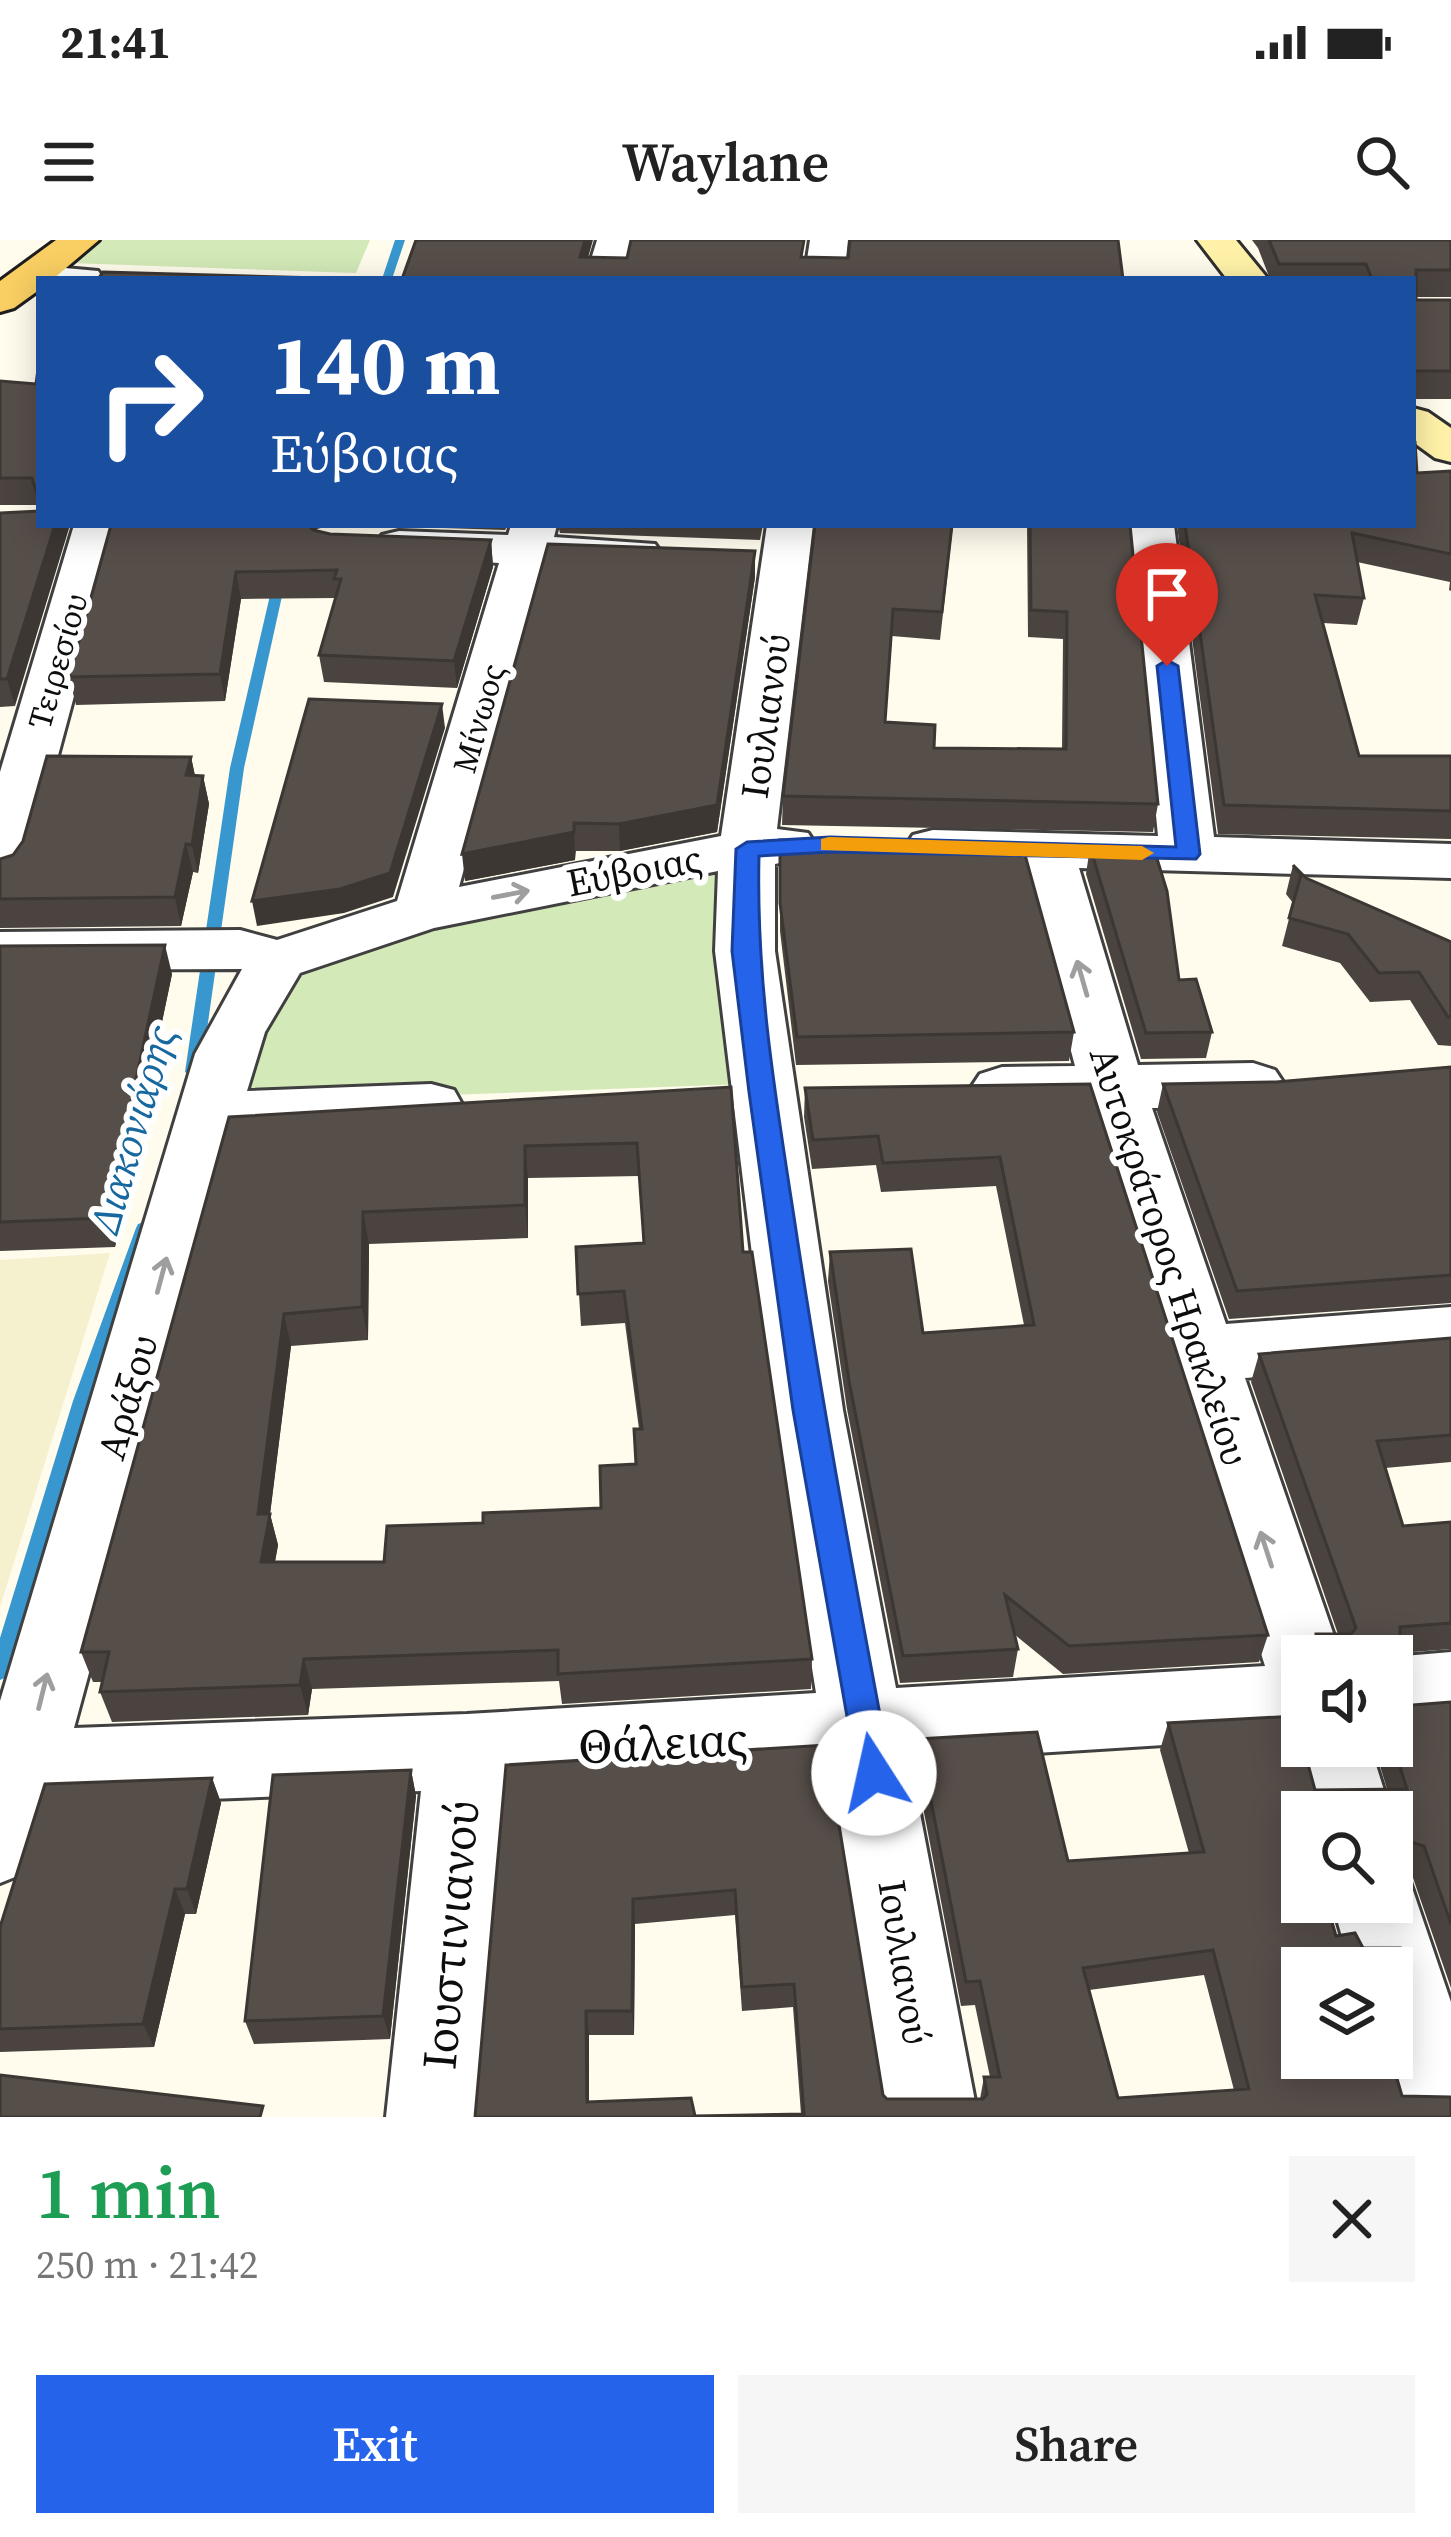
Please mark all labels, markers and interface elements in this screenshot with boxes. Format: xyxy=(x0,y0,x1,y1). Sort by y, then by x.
text: 21:41 xyxy=(60,11,171,73)
text: Waylane xyxy=(622,125,829,199)
icon: menu xyxy=(36,129,102,195)
icon: search xyxy=(1349,129,1415,195)
text: 140 m xyxy=(270,307,501,422)
icon: right xyxy=(72,324,228,480)
text: Εύβοιας xyxy=(270,416,459,490)
pin xyxy=(1116,543,1218,666)
icon: arrive xyxy=(1134,561,1200,627)
street label: Τειρεσίου xyxy=(17,588,98,734)
street label: Ιουλιανού xyxy=(728,630,803,802)
street label: Μίνωος xyxy=(441,658,515,778)
street label: Εύβοιας xyxy=(562,831,706,910)
one-way arrow xyxy=(491,882,530,904)
one-way arrow xyxy=(1069,960,1091,998)
water label: Διακονιάρης xyxy=(74,1018,190,1241)
street label: Αυτοκράτορος Ηρακλείου xyxy=(1077,1040,1262,1472)
one-way arrow xyxy=(152,1257,174,1295)
street label: Αράξου xyxy=(84,1329,170,1465)
one-way arrow xyxy=(1253,1531,1275,1569)
map controls xyxy=(1281,1635,1413,2079)
button: sound xyxy=(1281,1635,1413,1767)
one-way arrow xyxy=(33,1672,55,1710)
street label: Θάλειας xyxy=(577,1705,749,1779)
position arrow xyxy=(811,1710,937,1836)
button: search xyxy=(1281,1791,1413,1923)
street label: Ιουστινιανού xyxy=(405,1798,495,2072)
street label: Ιουλιανού xyxy=(865,1876,944,2048)
button: layers xyxy=(1281,1947,1413,2079)
text: 1 min xyxy=(36,2143,221,2242)
button: close xyxy=(1289,2156,1415,2282)
text: 250 m · 21:42 xyxy=(36,2238,258,2291)
button: Exit xyxy=(36,2375,714,2513)
button: Share xyxy=(738,2375,1415,2513)

